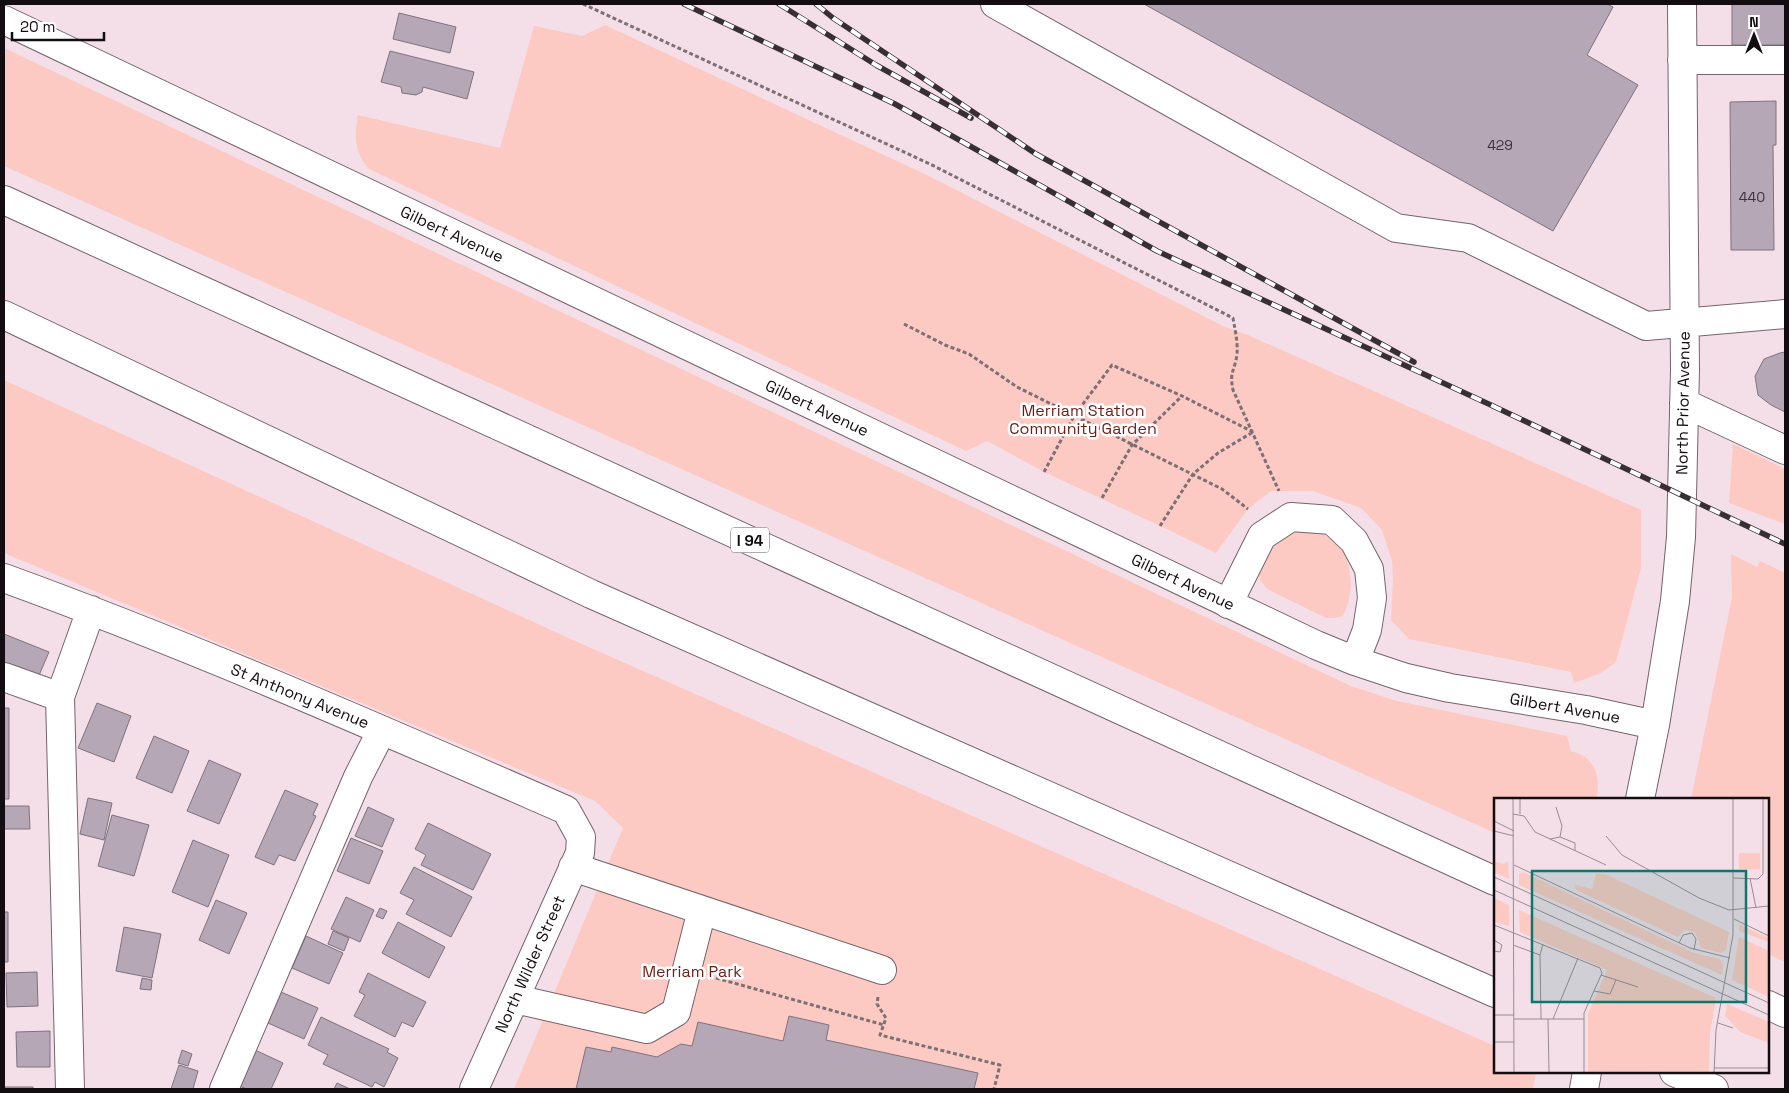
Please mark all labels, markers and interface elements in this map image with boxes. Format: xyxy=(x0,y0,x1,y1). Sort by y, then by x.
scale bar xyxy=(12,10,105,42)
north arrow xyxy=(1729,10,1779,60)
text: N xyxy=(1749,13,1759,31)
text: 20 m xyxy=(20,17,55,36)
house number: 429 xyxy=(1487,136,1513,154)
house number: 440 xyxy=(1739,188,1765,206)
street label: Gilbert Avenue xyxy=(397,201,507,267)
street label: North Prior Avenue xyxy=(1671,331,1695,475)
street label: Gilbert Avenue xyxy=(762,375,872,441)
park label: Merriam Station Community Garden xyxy=(1009,400,1157,439)
road number: I 94 xyxy=(731,528,769,552)
street label: Gilbert Avenue xyxy=(1128,549,1238,615)
street label: St Anthony Avenue xyxy=(228,659,372,733)
street label: Gilbert Avenue xyxy=(1508,688,1622,728)
inset map xyxy=(1494,798,1769,1073)
street label: North Wilder Street xyxy=(490,892,570,1036)
park label: Merriam Park xyxy=(642,961,742,982)

